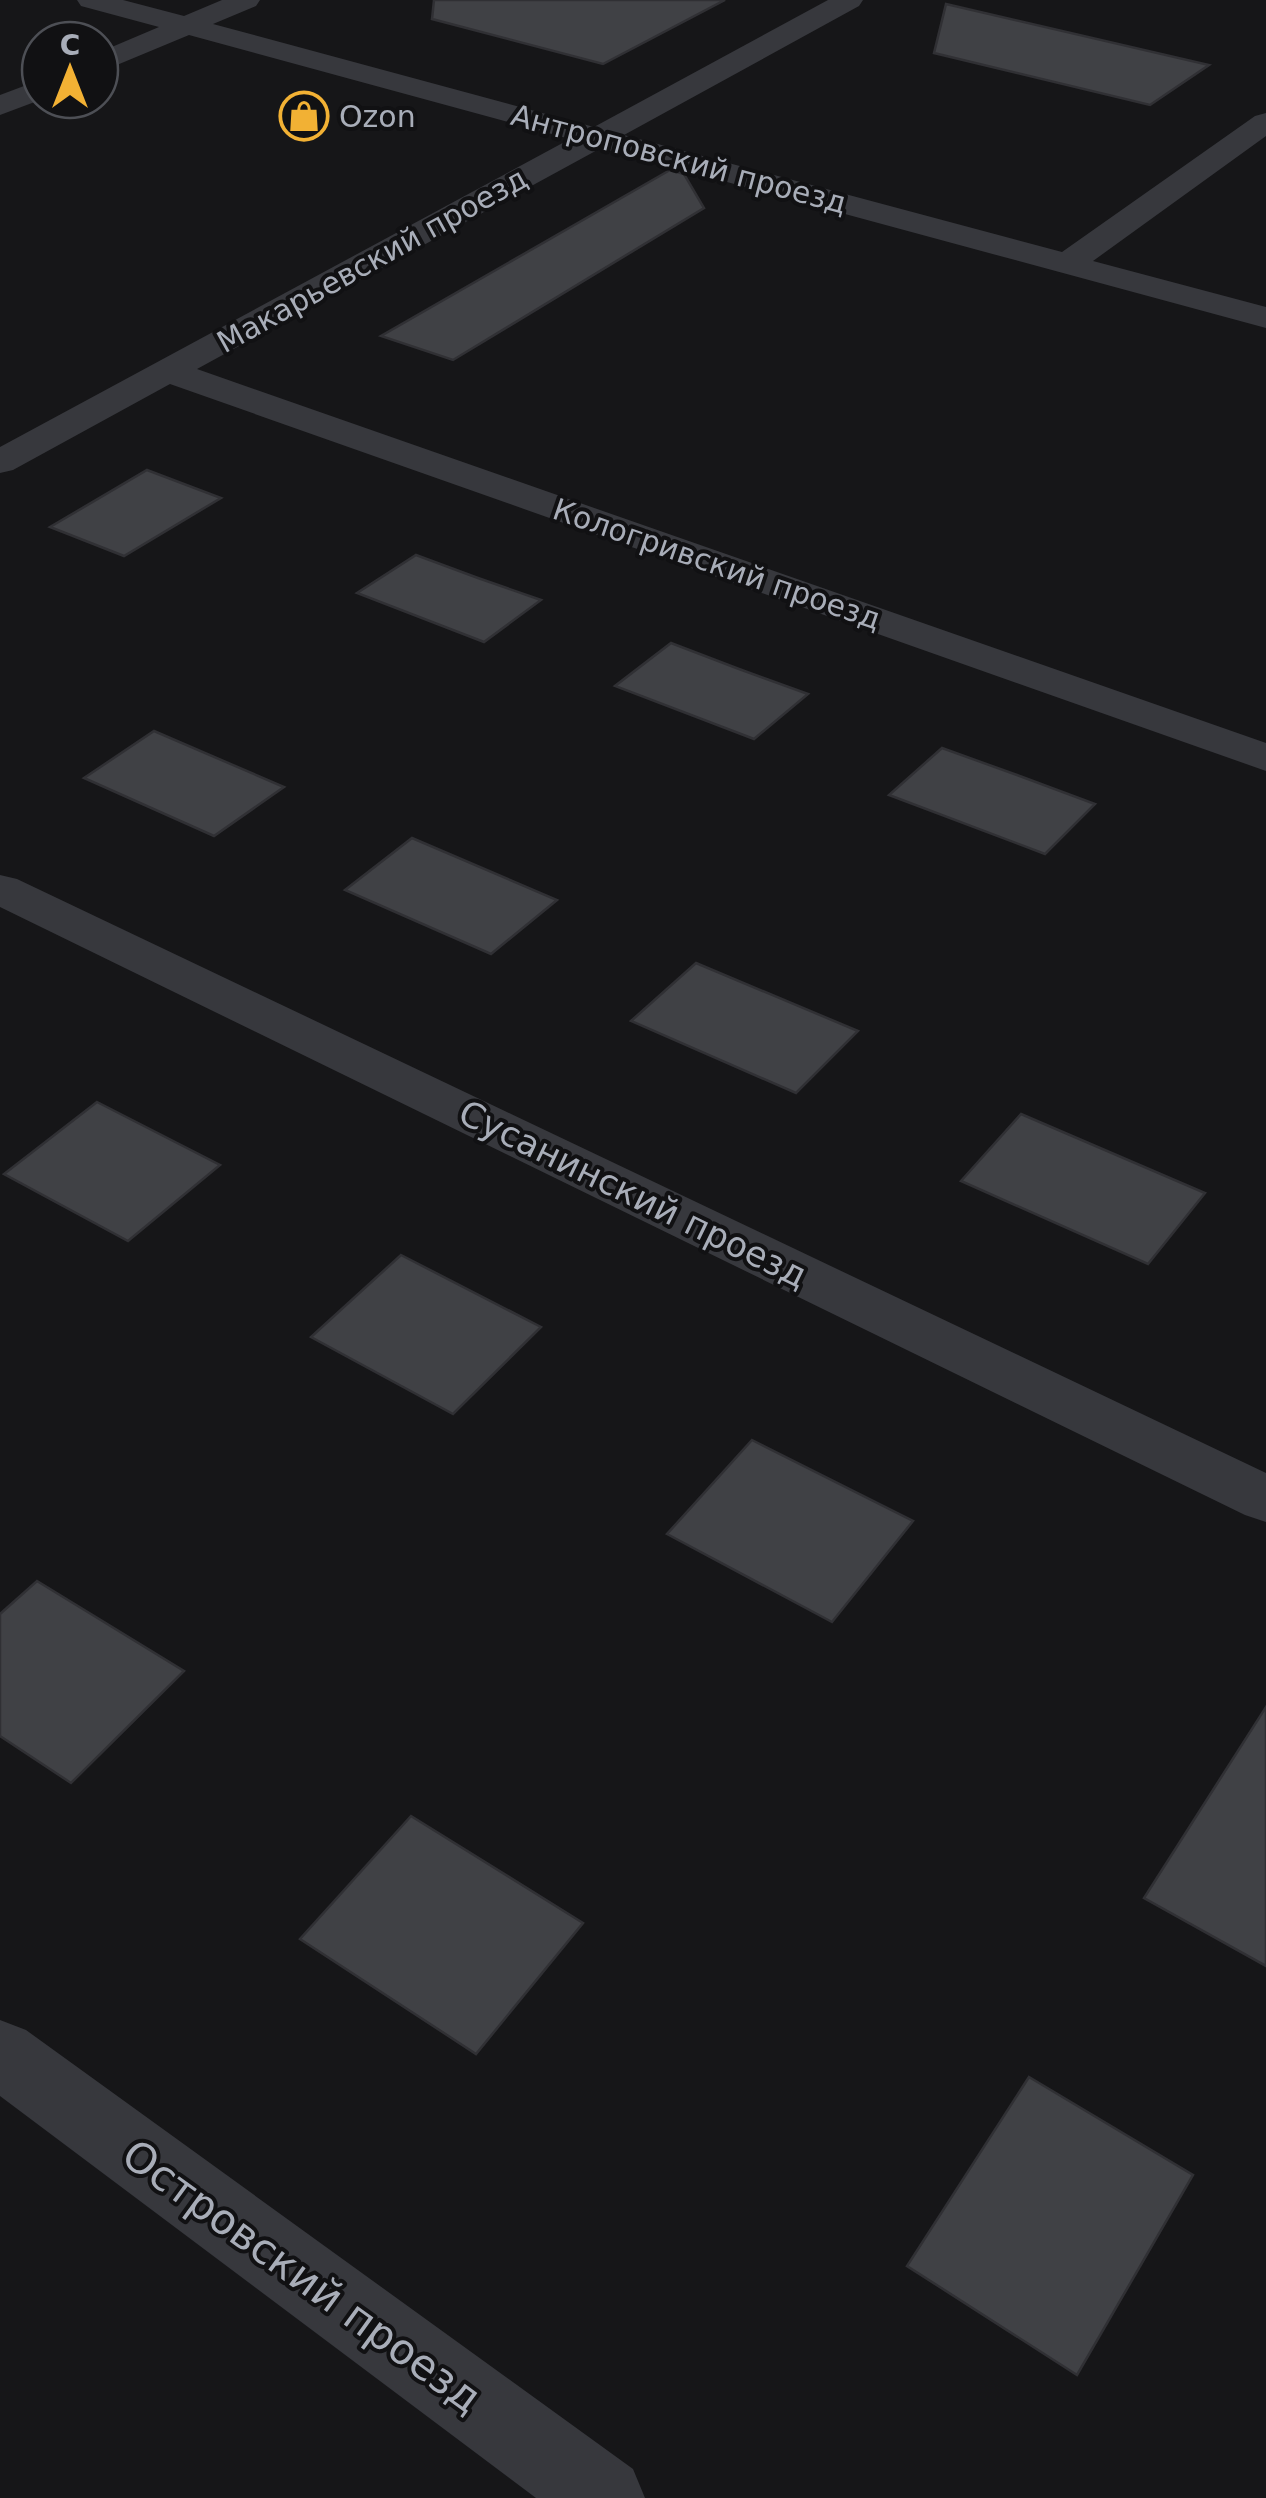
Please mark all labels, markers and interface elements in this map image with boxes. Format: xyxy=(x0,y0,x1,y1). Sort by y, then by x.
north arrow xyxy=(20,20,120,120)
text: С xyxy=(60,29,80,62)
shop icon: Ozon xyxy=(278,90,330,142)
street label: Антроповский проезд xyxy=(507,97,851,221)
place label: Ozon xyxy=(339,99,416,134)
street label: Макарьевский проезд xyxy=(211,160,533,360)
street label: Кологривский проезд xyxy=(548,491,886,637)
street label: Сусанинский проезд xyxy=(452,1092,814,1296)
street label: Островский проезд xyxy=(113,2129,491,2423)

